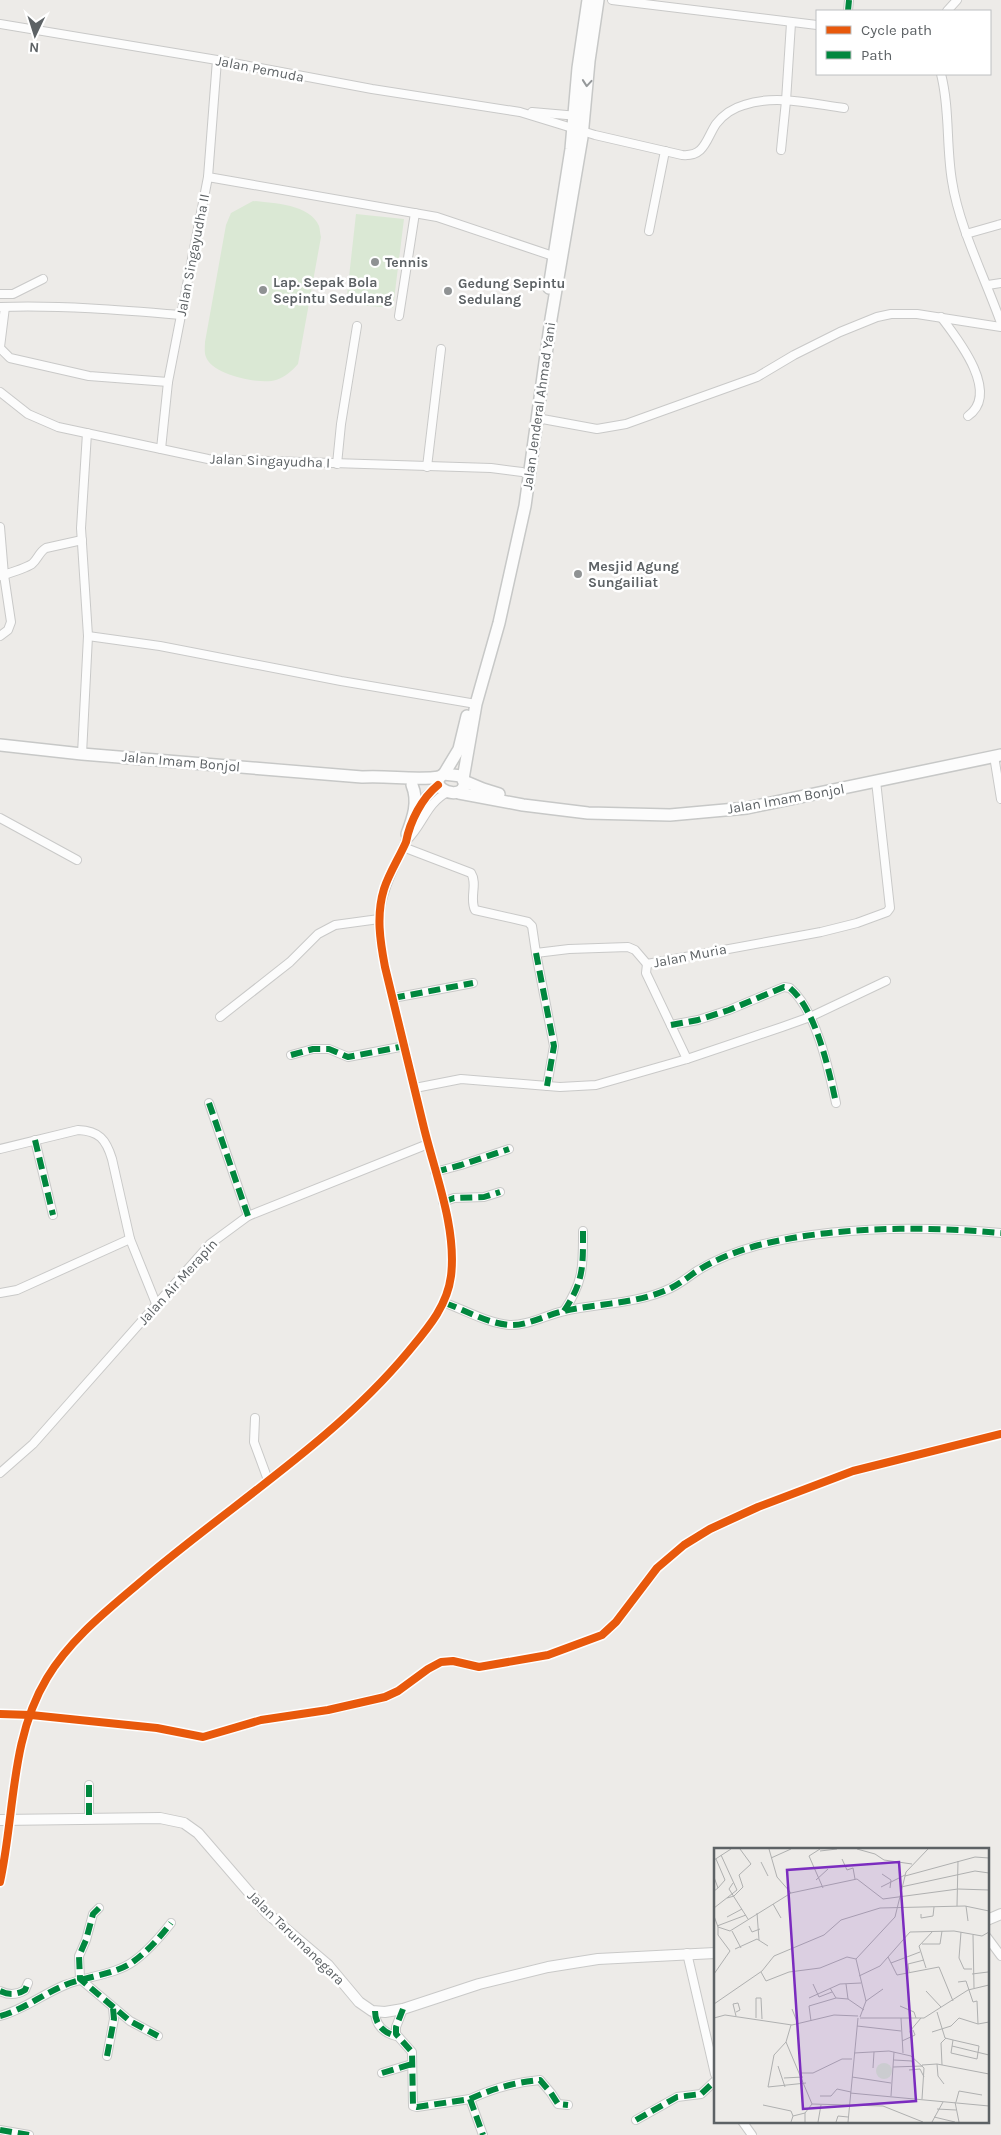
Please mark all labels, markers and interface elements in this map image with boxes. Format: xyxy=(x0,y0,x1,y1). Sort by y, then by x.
north arrow xyxy=(10,10,60,60)
legend xyxy=(816,10,991,75)
text: Cycle path xyxy=(861,21,932,39)
text: N xyxy=(29,39,40,56)
text: Path xyxy=(861,46,892,64)
street label: Jalan Pemuda xyxy=(215,52,305,86)
one-way arrow xyxy=(581,79,592,87)
street label: Jalan Singayudha II xyxy=(173,192,213,318)
place label: Tennis xyxy=(385,254,428,271)
marker: Tennis xyxy=(369,256,381,268)
place label: Lap. Sepak Bola Sepintu Sedulang xyxy=(273,274,392,307)
place label: Gedung Sepintu Sedulang xyxy=(458,275,565,308)
marker: Lap. Sepak Bola Sepintu Sedulang xyxy=(257,284,269,296)
marker: Gedung Sepintu Sedulang xyxy=(442,285,454,297)
street label: Jalan Jenderal Ahmad Yani xyxy=(519,321,559,491)
street label: Jalan Singayudha I xyxy=(210,450,330,472)
place label: Mesjid Agung Sungailiat xyxy=(588,558,679,591)
marker: Mesjid Agung Sungailiat xyxy=(572,568,584,580)
street label: Jalan Imam Bonjol xyxy=(121,748,241,776)
street label: Jalan Imam Bonjol xyxy=(726,780,846,818)
street label: Jalan Muria xyxy=(652,941,728,971)
street label: Jalan Air Merapin xyxy=(135,1235,221,1329)
inset map xyxy=(714,1848,988,2122)
street label: Jalan Tarumanegara xyxy=(244,1887,348,1989)

